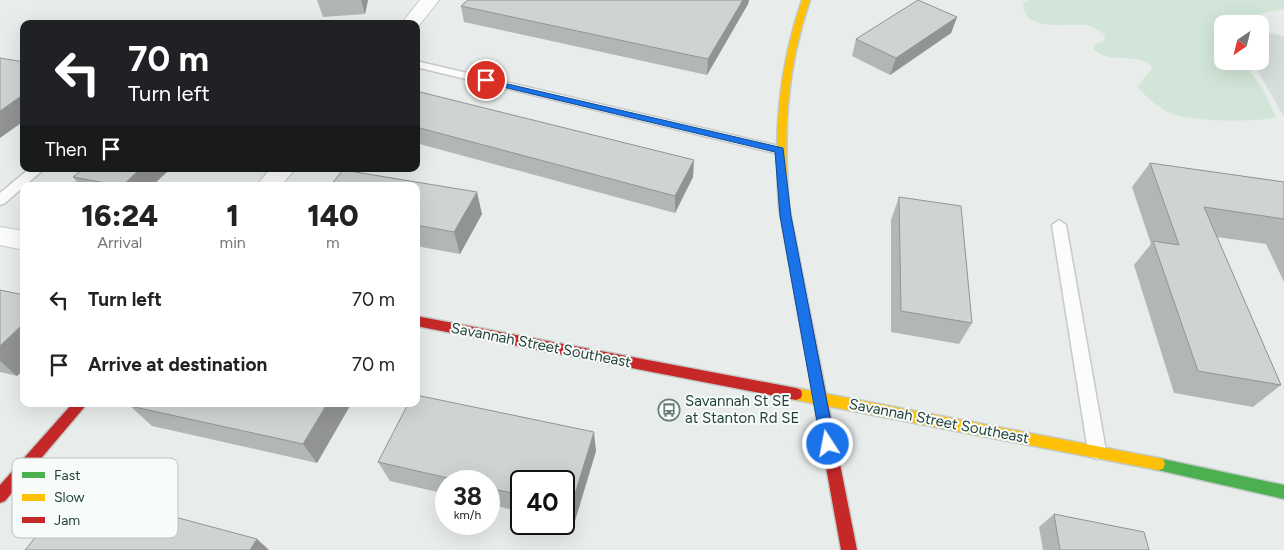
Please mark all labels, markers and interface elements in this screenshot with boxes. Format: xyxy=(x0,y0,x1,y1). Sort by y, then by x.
north arrow xyxy=(1214,15,1269,70)
map controls xyxy=(1214,15,1269,70)
text: 70 m xyxy=(128,38,209,80)
icon: left xyxy=(45,40,110,105)
pin xyxy=(465,59,507,101)
icon: arrive xyxy=(472,66,500,94)
text: Turn left xyxy=(128,80,210,107)
icon: arrive xyxy=(97,135,125,163)
text: Then xyxy=(45,138,87,161)
text: 16:24 xyxy=(81,197,158,234)
text: 1 xyxy=(226,197,239,234)
text: 140 xyxy=(307,197,359,234)
text: Arrival xyxy=(97,233,142,252)
text: min xyxy=(220,233,246,252)
text: m xyxy=(326,233,340,252)
icon: left xyxy=(45,286,73,314)
text: Turn left xyxy=(88,288,162,311)
text: 70 m xyxy=(352,288,395,311)
street label: Savannah Street Southeast xyxy=(449,319,633,371)
icon: arrive xyxy=(45,351,73,379)
text: Arrive at destination xyxy=(88,353,267,376)
text: 70 m xyxy=(352,353,395,376)
place label: Savannah St SE at Stanton Rd SE xyxy=(685,392,799,427)
street label: Savannah Street Southeast xyxy=(847,395,1031,447)
bus stop icon: Savannah St SE at Stanton Rd SE xyxy=(657,398,681,422)
position arrow xyxy=(801,417,853,469)
legend xyxy=(12,458,178,538)
text: Fast xyxy=(54,467,80,484)
speed limit sign: 40 xyxy=(510,470,575,535)
text: 38 xyxy=(453,481,482,511)
text: Slow xyxy=(54,489,85,506)
text: km/h xyxy=(454,508,481,522)
text: Jam xyxy=(54,512,80,529)

